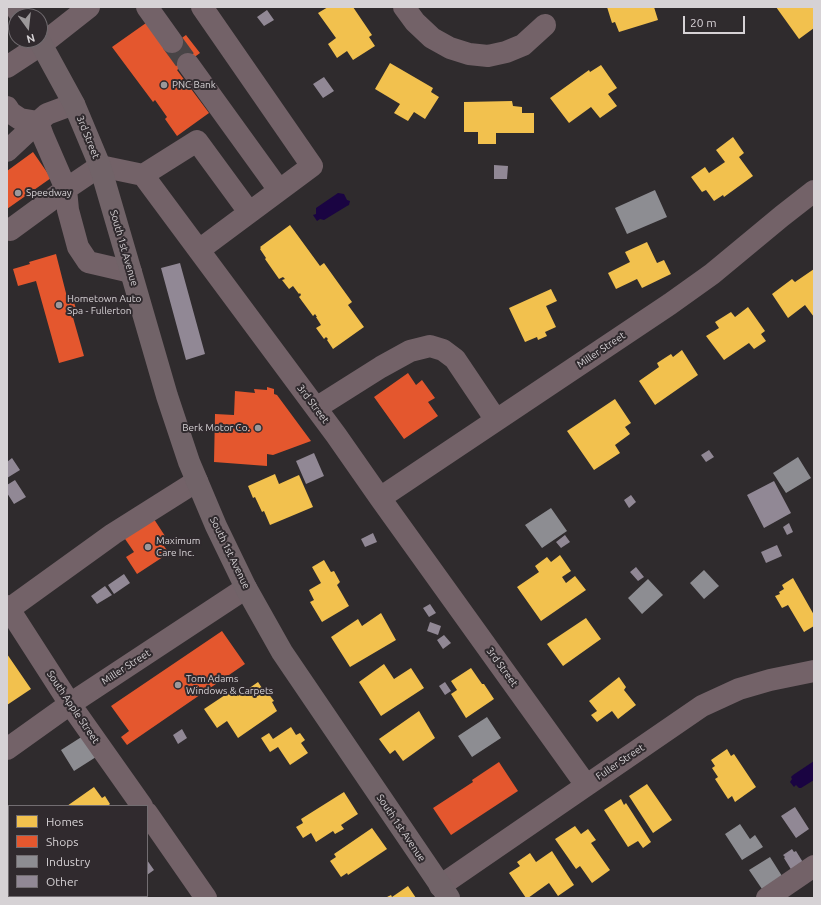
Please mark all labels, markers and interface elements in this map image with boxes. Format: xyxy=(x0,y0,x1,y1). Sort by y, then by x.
north arrow xyxy=(8,8,48,48)
scale bar xyxy=(685,8,747,34)
text: 20 m xyxy=(690,16,717,29)
text: N xyxy=(25,32,36,45)
place label: PNC Bank xyxy=(172,79,216,91)
marker: PNC Bank xyxy=(159,80,169,90)
street label: 3rd Street xyxy=(74,114,102,160)
place label: Speedway xyxy=(26,187,72,199)
marker: Speedway xyxy=(13,188,23,198)
street label: South 1st Avenue xyxy=(107,209,141,287)
place label: Hometown Auto Spa - Fullerton xyxy=(67,293,141,316)
marker: Hometown Auto Spa - Fullerton xyxy=(54,300,64,310)
street label: Miller Street xyxy=(574,329,628,371)
street label: 3rd Street xyxy=(295,382,331,426)
place label: Berk Motor Co. xyxy=(182,422,250,434)
marker: Berk Motor Co. xyxy=(253,423,263,433)
street label: South 1st Avenue xyxy=(207,515,253,591)
place label: Maximum Care Inc. xyxy=(156,535,200,558)
marker: Maximum Care Inc. xyxy=(143,542,153,552)
street label: 3rd Street xyxy=(484,645,520,689)
street label: Miller Street xyxy=(99,647,153,687)
street label: South Apple Street xyxy=(44,668,102,746)
place label: Tom Adams Windows & Carpets xyxy=(186,673,273,696)
marker: Tom Adams Windows & Carpets xyxy=(173,680,183,690)
street label: Fuller Street xyxy=(594,741,646,783)
street label: South 1st Avenue xyxy=(374,792,428,864)
legend xyxy=(8,805,148,897)
text: Homes xyxy=(46,815,84,828)
text: Shops xyxy=(46,835,78,848)
text: Industry xyxy=(46,855,90,868)
text: Other xyxy=(46,875,78,888)

